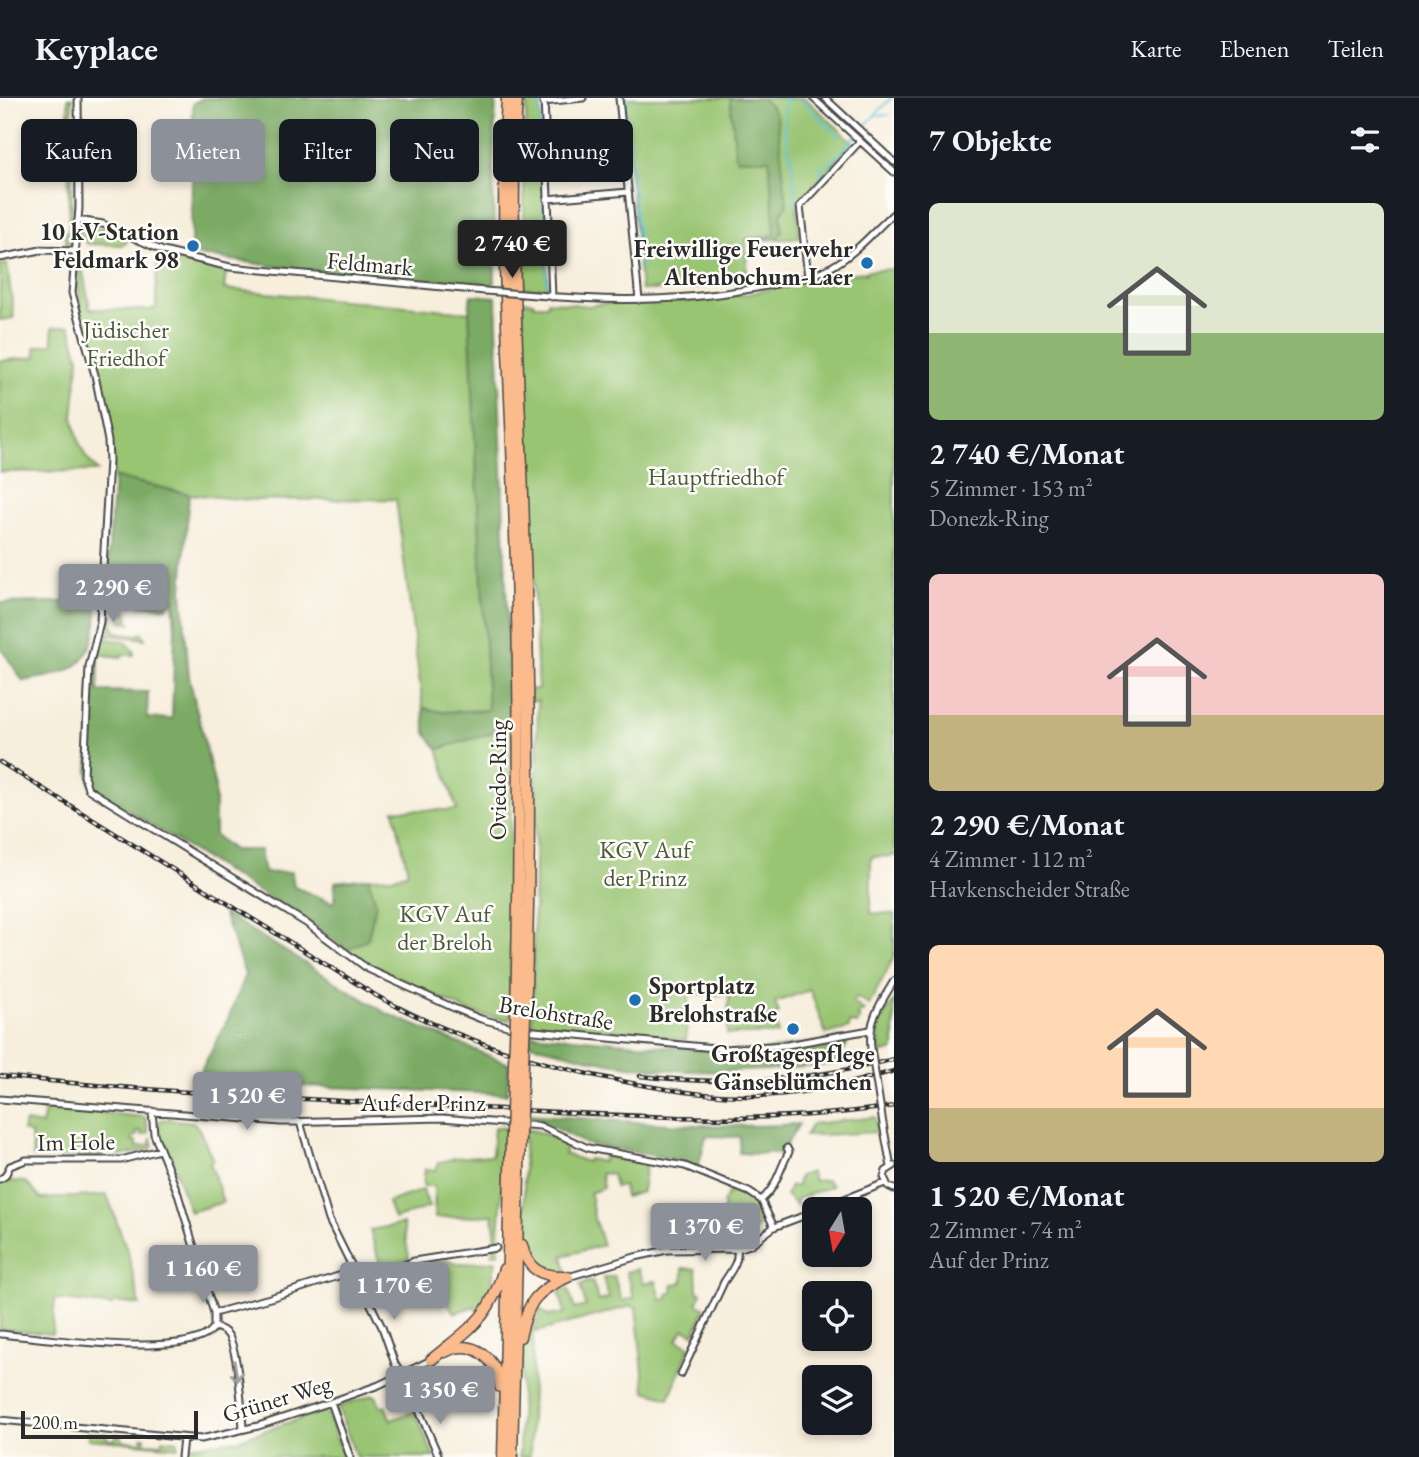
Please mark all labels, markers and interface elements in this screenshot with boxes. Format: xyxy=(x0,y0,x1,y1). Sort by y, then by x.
text: Keyplace xyxy=(35,27,158,70)
text: Karte xyxy=(1131,33,1181,64)
text: Ebenen xyxy=(1219,33,1289,64)
text: Teilen xyxy=(1327,33,1384,64)
chip: Kaufen xyxy=(21,119,137,182)
chip: Mieten xyxy=(151,119,265,182)
chip: Filter xyxy=(279,119,376,182)
chip: Neu xyxy=(390,119,479,182)
chip: Wohnung xyxy=(493,119,633,182)
text: 7 Objekte xyxy=(929,121,1052,160)
icon: filters xyxy=(1346,121,1384,159)
place label: 10 kV-Station Feldmark 98 xyxy=(40,216,179,275)
pin: 2 740 € xyxy=(447,220,577,280)
text: 2 740 € xyxy=(474,228,550,258)
place label: Freiwillige Feuerwehr Altenbochum-Laer xyxy=(634,233,853,292)
marker: 10 kV-Station Feldmark 98 xyxy=(185,238,201,254)
street label: Feldmark xyxy=(326,244,415,283)
icon: home xyxy=(1094,248,1220,374)
marker: Freiwillige Feuerwehr Altenbochum-Laer xyxy=(859,255,875,271)
park label: Jüdischer Friedhof xyxy=(81,314,169,373)
text: 2 740 €/Monat xyxy=(929,434,1124,473)
park label: Hauptfriedhof xyxy=(648,461,788,492)
text: 5 Zimmer · 153 m² xyxy=(929,473,1093,503)
text: Donezk-Ring xyxy=(929,503,1049,533)
pin: 2 290 € xyxy=(48,564,178,624)
text: 2 290 € xyxy=(75,572,151,602)
icon: home xyxy=(1094,619,1220,745)
street label: Oviedo-Ring xyxy=(482,719,513,840)
text: 2 290 €/Monat xyxy=(929,805,1124,844)
park label: KGV Auf der Prinz xyxy=(599,834,694,893)
text: 4 Zimmer · 112 m² xyxy=(929,844,1093,874)
text: Havkenscheider Straße xyxy=(929,874,1130,904)
park label: KGV Auf der Breloh xyxy=(397,898,494,957)
place label: Sportplatz Brelohstraße xyxy=(649,970,777,1029)
street label: Brelohstraße xyxy=(497,988,616,1037)
icon: home xyxy=(1094,990,1220,1116)
marker: Sportplatz Brelohstraße xyxy=(627,992,643,1008)
marker: Großtagespflege Gänseblümchen xyxy=(785,1021,801,1037)
place label: Großtagespflege Gänseblümchen xyxy=(711,1038,875,1097)
pin: 1 520 € xyxy=(182,1072,312,1132)
text: 1 520 € xyxy=(209,1080,285,1110)
street label: Auf der Prinz xyxy=(360,1087,485,1118)
street label: Im Hole xyxy=(37,1125,115,1158)
text: 1 520 €/Monat xyxy=(929,1176,1124,1215)
north arrow xyxy=(802,1197,872,1267)
map controls xyxy=(802,1197,872,1435)
pin: 1 370 € xyxy=(640,1204,770,1263)
text: 1 370 € xyxy=(667,1211,743,1241)
text: 2 Zimmer · 74 m² xyxy=(929,1215,1082,1245)
text: Auf der Prinz xyxy=(929,1245,1049,1275)
pin: 1 160 € xyxy=(138,1246,268,1305)
text: 1 160 € xyxy=(165,1253,241,1283)
pin: 1 170 € xyxy=(329,1262,459,1322)
text: 1 170 € xyxy=(356,1270,432,1300)
button: locate xyxy=(802,1281,872,1351)
one-way arrow xyxy=(230,1359,244,1382)
button: layers xyxy=(802,1365,872,1435)
pin: 1 350 € xyxy=(375,1366,505,1426)
street label: Grüner Weg xyxy=(219,1367,336,1430)
text: 1 350 € xyxy=(402,1374,478,1404)
scale bar xyxy=(21,1408,198,1440)
text: 200 m xyxy=(32,1410,78,1435)

